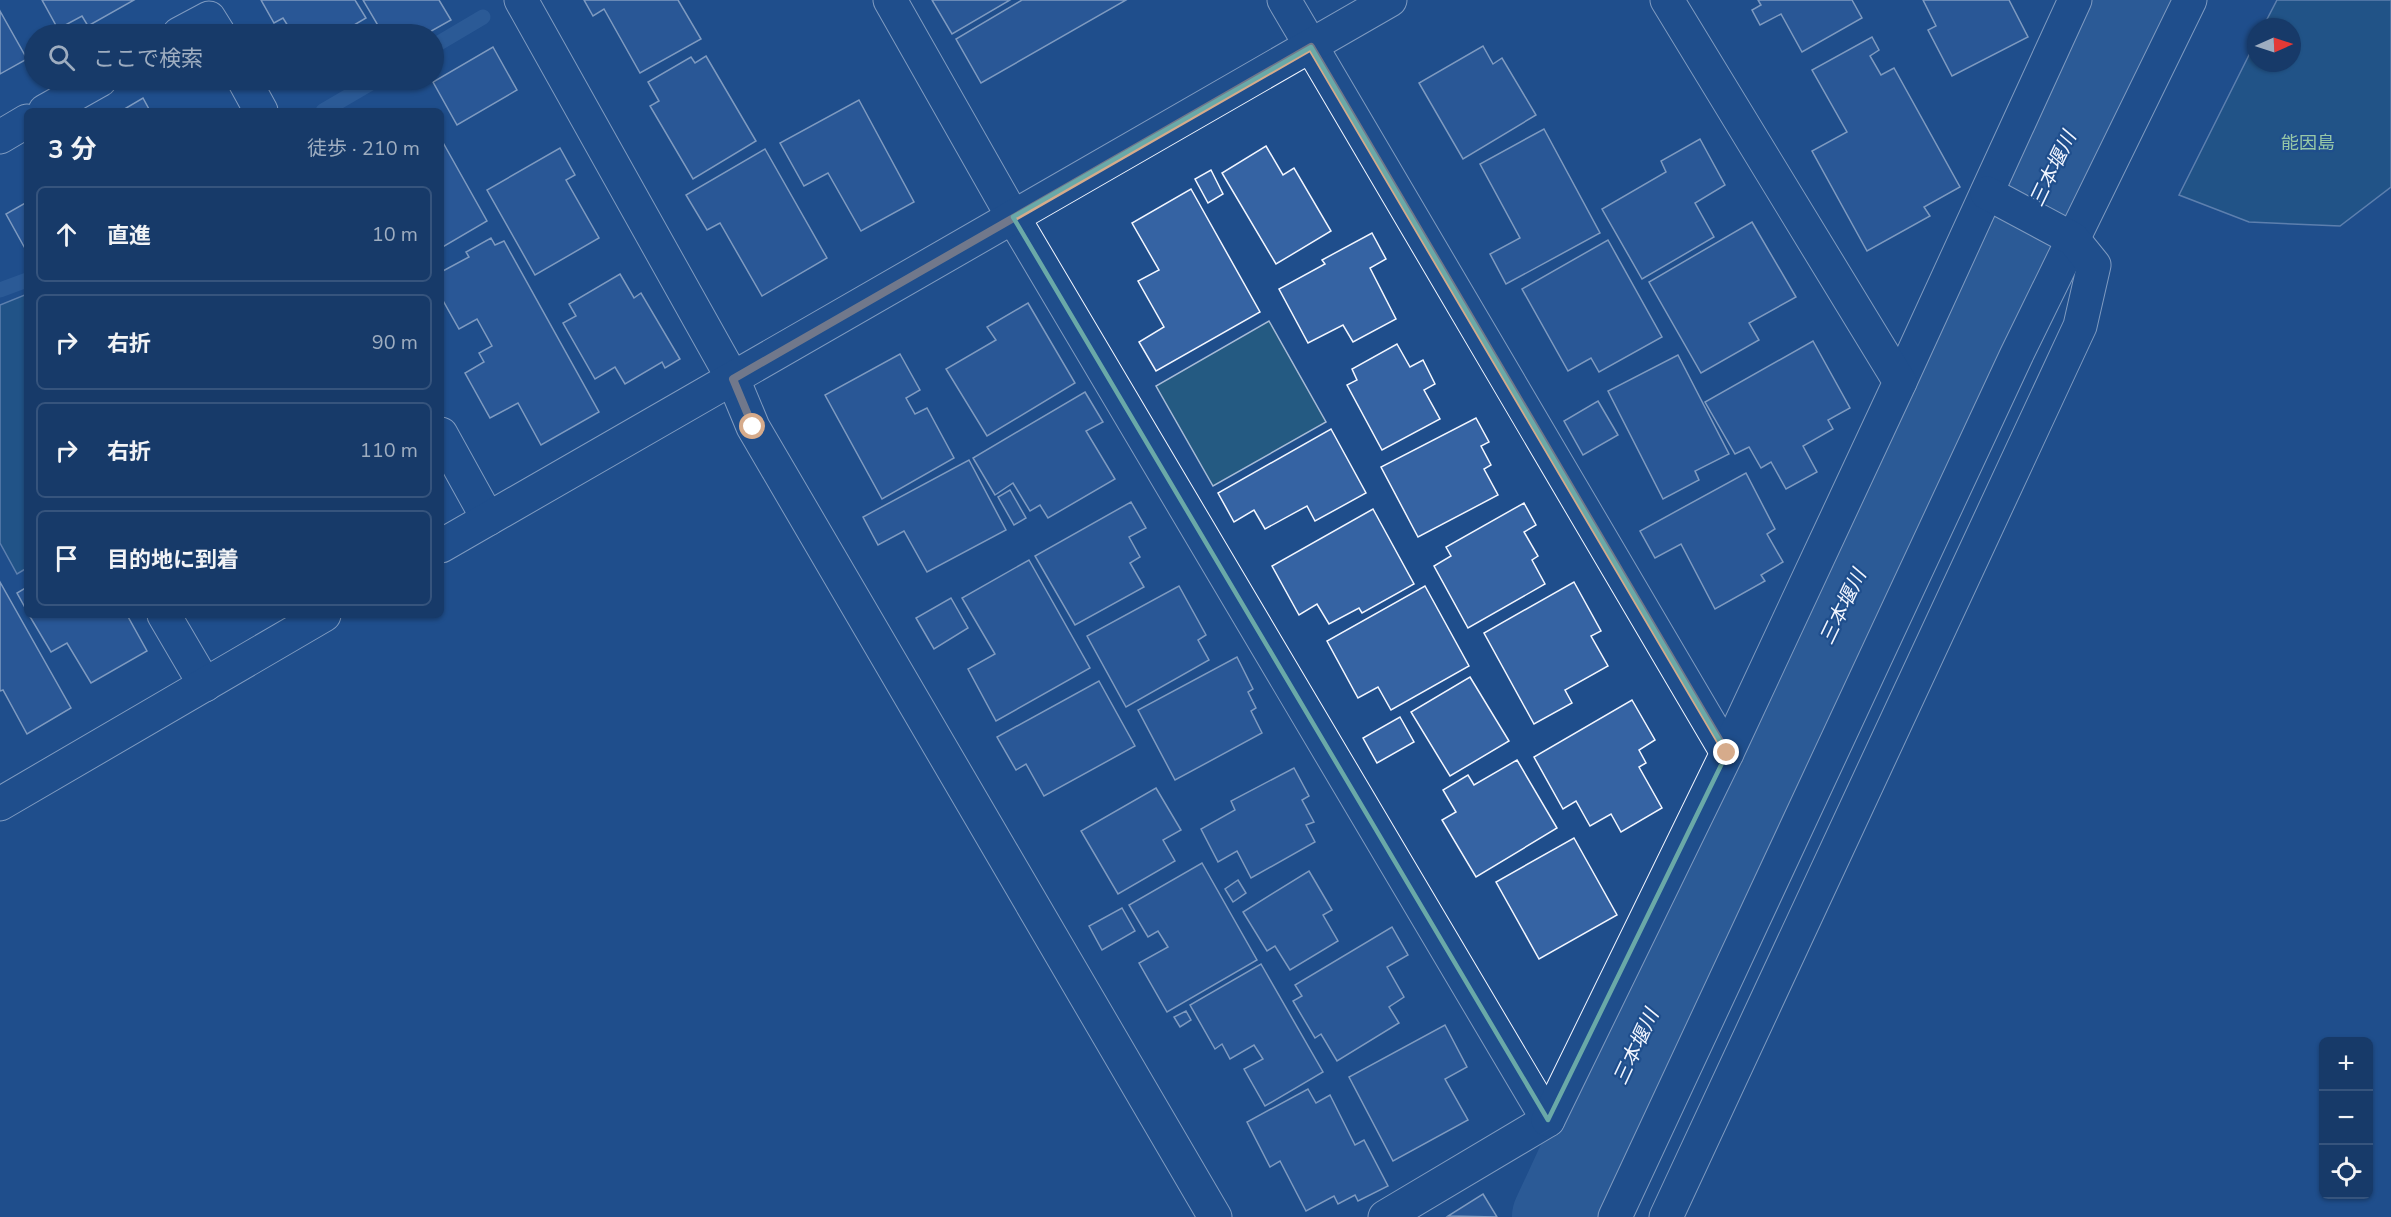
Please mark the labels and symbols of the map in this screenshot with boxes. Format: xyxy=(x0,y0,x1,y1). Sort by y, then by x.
north arrow xyxy=(2247,18,2301,72)
water label: 三本堰川 xyxy=(2023,125,2084,211)
park label: 能因島 xyxy=(2281,131,2335,155)
route start xyxy=(739,413,765,439)
water label: 三本堰川 xyxy=(1813,563,1874,649)
route end xyxy=(1713,739,1739,765)
water label: 三本堰川 xyxy=(1607,1003,1666,1089)

